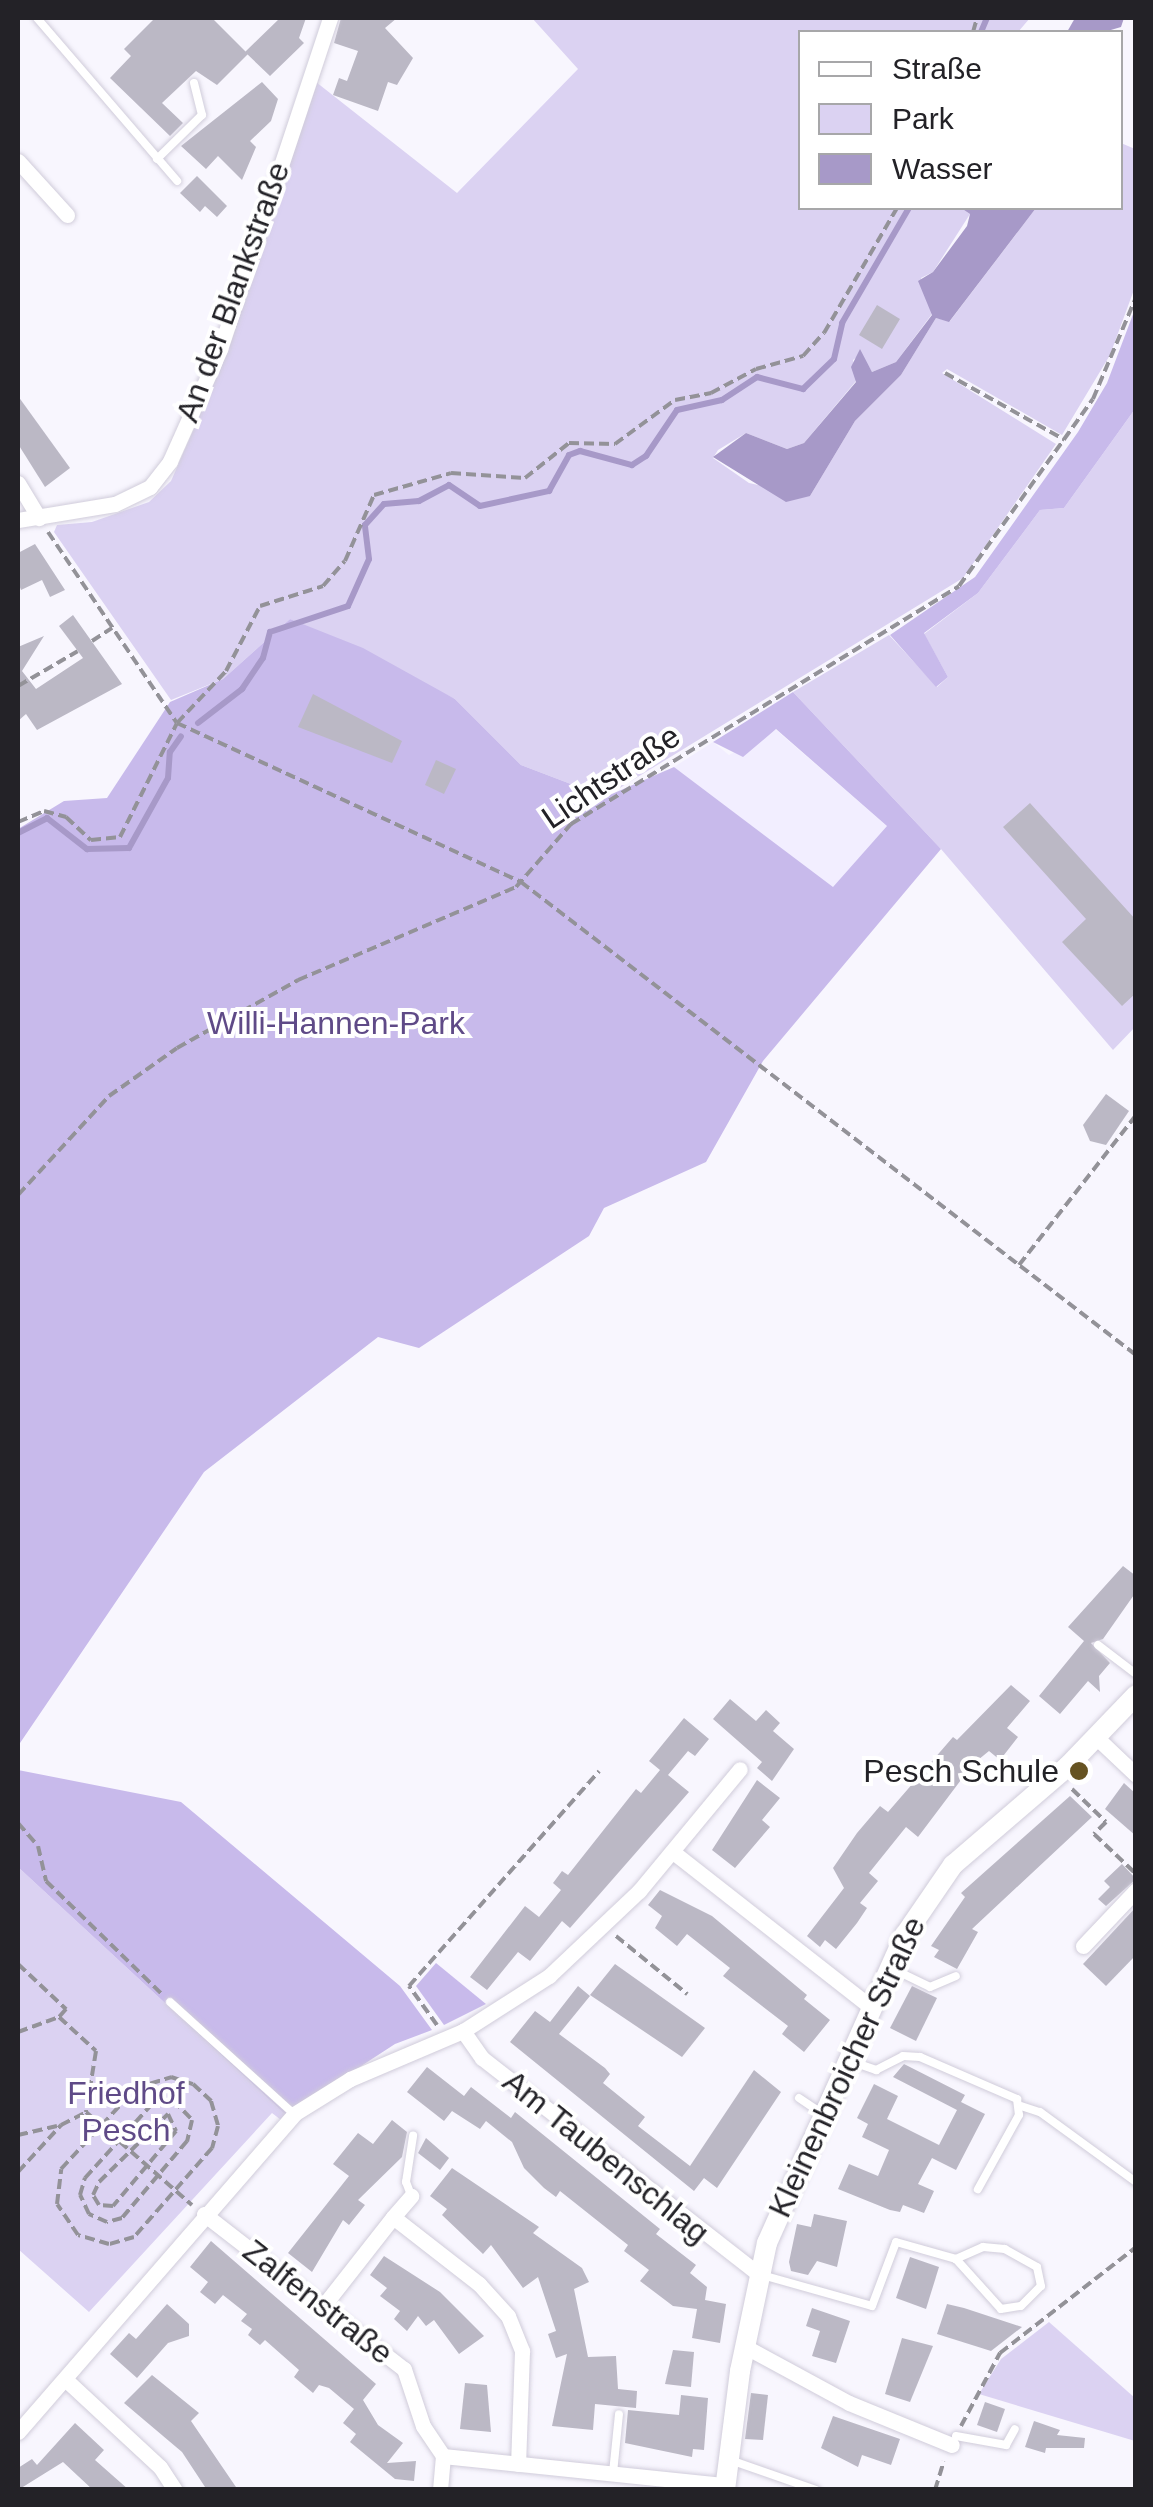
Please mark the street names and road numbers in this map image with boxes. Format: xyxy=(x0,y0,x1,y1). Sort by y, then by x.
street label: An der Blankstraße xyxy=(168,157,298,427)
street label: Lichtstraße xyxy=(535,717,687,837)
street label: Kleinenbroicher Straße xyxy=(760,1911,934,2223)
street label: Am Taubenschlag xyxy=(495,2062,717,2252)
street label: Zalfenstraße xyxy=(235,2232,401,2372)

